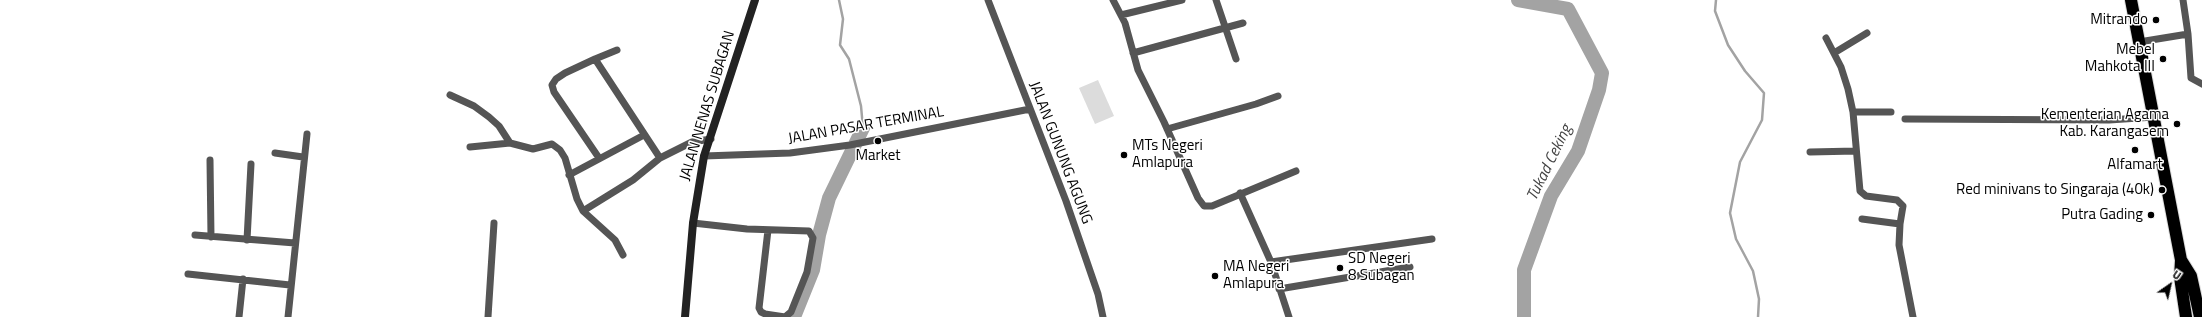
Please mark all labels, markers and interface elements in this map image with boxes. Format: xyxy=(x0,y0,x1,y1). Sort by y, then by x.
place label: Mitrando xyxy=(2090,11,2148,29)
marker: Mitrando xyxy=(2151,15,2161,25)
street label: JALAN NENAS SUBAGAN xyxy=(677,29,739,183)
place label: Mebel Mahkota III xyxy=(2085,41,2155,76)
marker: Mebel Mahkota III xyxy=(2158,54,2168,64)
street label: JALAN GUNUNG AGUNG xyxy=(1024,79,1096,227)
street label: JALAN PASAR TERMINAL xyxy=(787,103,945,149)
place label: Kementerian Agama Kab. Karangasem xyxy=(2041,106,2169,141)
marker: Kementerian Agama Kab. Karangasem xyxy=(2172,119,2182,129)
water label: Tukad Ceking xyxy=(1523,122,1577,204)
marker: Market xyxy=(873,136,883,146)
place label: MTs Negeri Amlapura xyxy=(1132,137,1203,172)
marker: Alfamart xyxy=(2130,145,2140,155)
place label: Market xyxy=(855,147,901,165)
marker: MTs Negeri Amlapura xyxy=(1119,150,1129,160)
place label: Alfamart xyxy=(2107,156,2163,174)
place label: Red minivans to Singaraja (40k) xyxy=(1956,181,2154,199)
marker: Red minivans to Singaraja (40k) xyxy=(2157,185,2167,195)
place label: Putra Gading xyxy=(2061,206,2143,224)
marker: Putra Gading xyxy=(2146,210,2156,220)
place label: SD Negeri 8 Subagan xyxy=(1348,250,1414,285)
place label: MA Negeri Amlapura xyxy=(1223,258,1289,293)
marker: SD Negeri 8 Subagan xyxy=(1335,263,1345,273)
north arrow xyxy=(2150,265,2190,305)
text: U xyxy=(2169,266,2184,284)
marker: MA Negeri Amlapura xyxy=(1210,271,1220,281)

